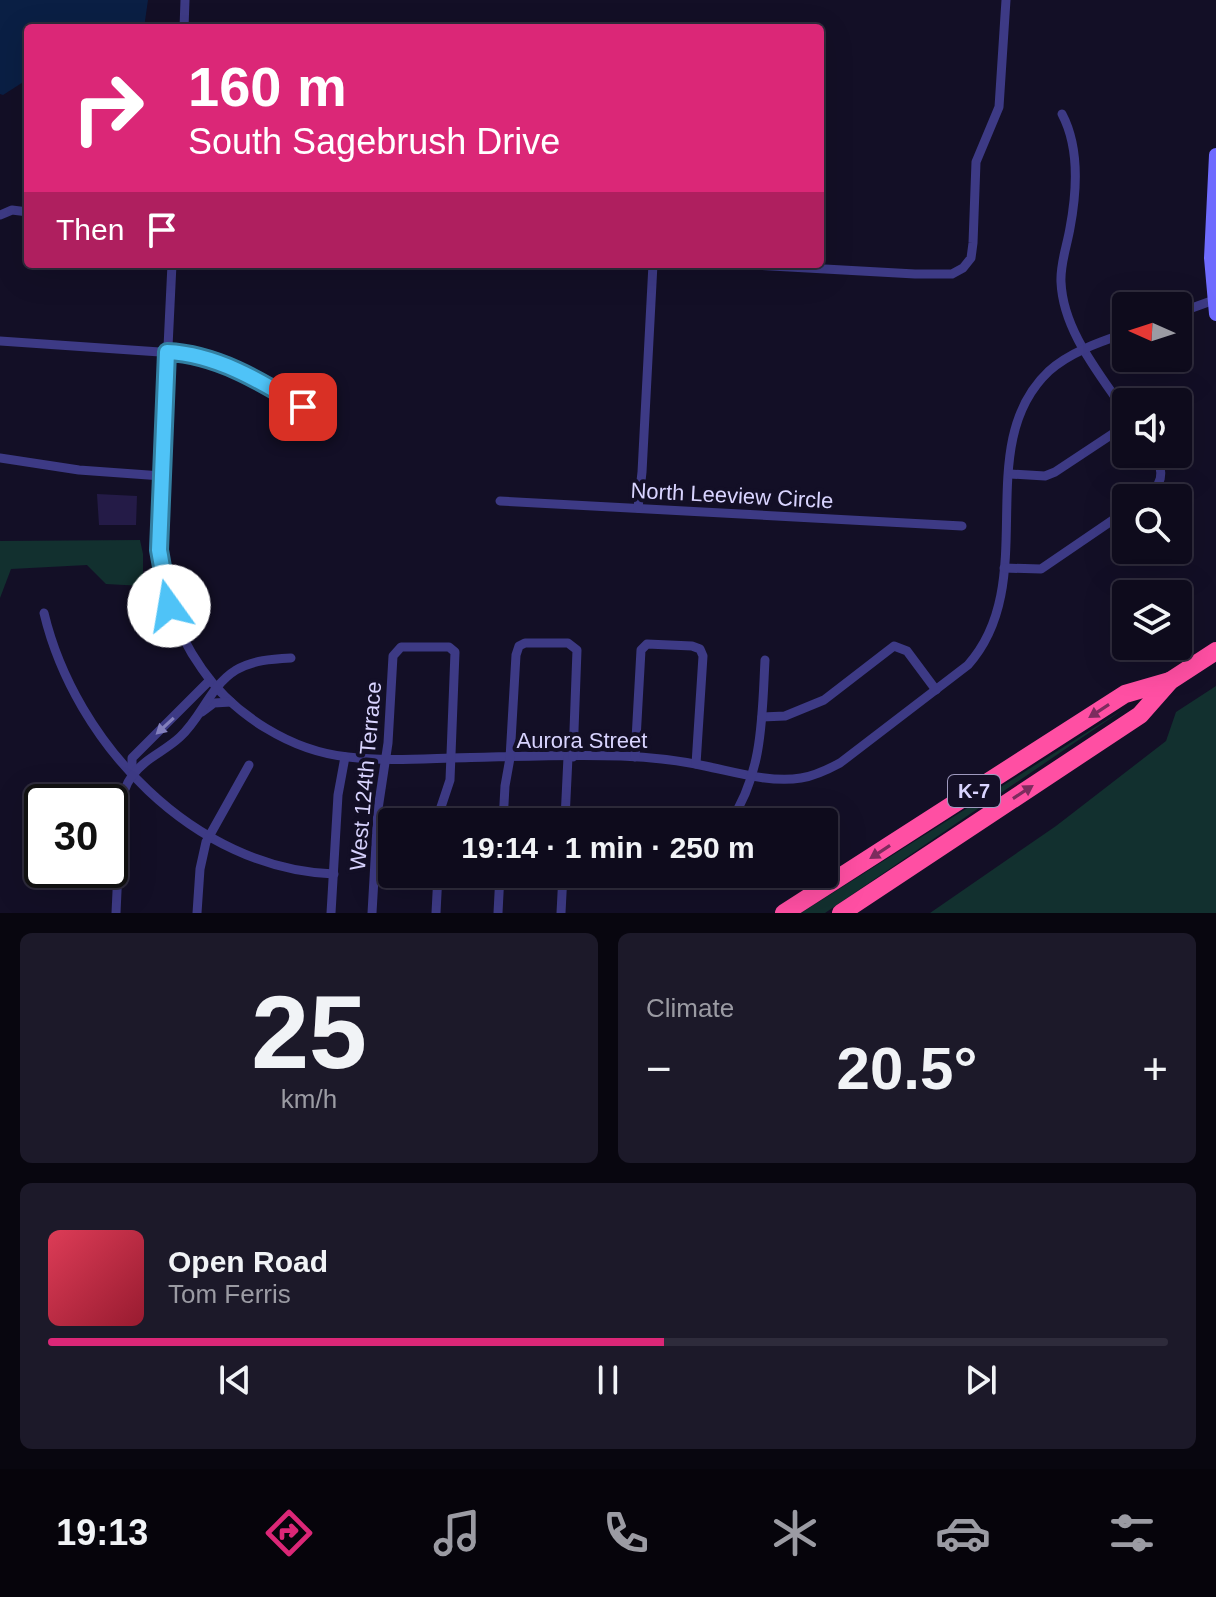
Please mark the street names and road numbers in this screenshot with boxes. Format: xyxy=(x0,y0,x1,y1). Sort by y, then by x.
street label: North Leeview Circle xyxy=(630,478,834,513)
street label: West 124th Terrace xyxy=(345,680,386,872)
street label: Aurora Street xyxy=(517,728,647,753)
road number: K-7 xyxy=(948,775,1000,807)

